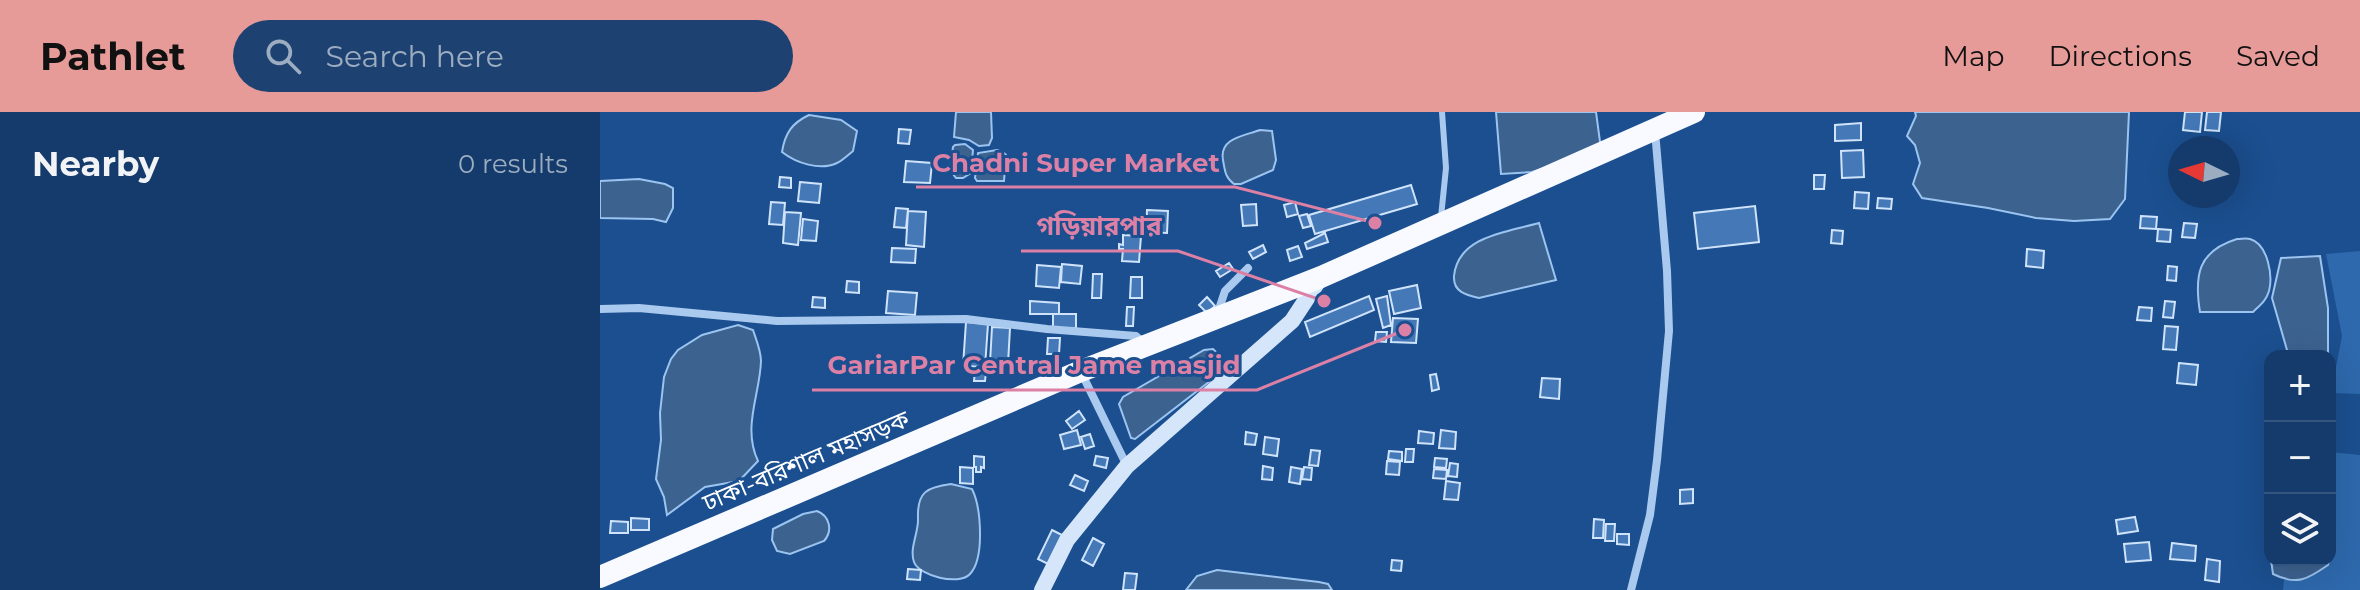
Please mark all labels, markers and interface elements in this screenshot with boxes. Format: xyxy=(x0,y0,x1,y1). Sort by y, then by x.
search box xyxy=(233,20,793,92)
text: Pathlet xyxy=(40,33,185,80)
icon: search xyxy=(261,34,305,78)
text: Search here xyxy=(325,38,504,75)
text: Map xyxy=(1942,39,2004,73)
text: Directions xyxy=(2048,39,2192,73)
text: Saved xyxy=(2236,39,2320,73)
north arrow xyxy=(2168,136,2240,208)
callout: Chadni Super Market xyxy=(916,137,1235,187)
text: Nearby xyxy=(32,143,159,185)
text: Chadni Super Market xyxy=(932,147,1220,179)
text: 0 results xyxy=(458,148,568,180)
callout: গড়িয়ারপার xyxy=(1021,201,1178,251)
text: গড়িয়ারপার xyxy=(1036,210,1162,242)
callout: GariarPar Central Jame masjid xyxy=(812,340,1257,390)
text: GariarPar Central Jame masjid xyxy=(828,349,1240,381)
map controls xyxy=(2264,350,2336,566)
button: + xyxy=(2264,350,2336,422)
street label: ঢাকা-বরিশাল মহাসড়ক xyxy=(697,404,914,518)
button: − xyxy=(2264,422,2336,494)
button: layers xyxy=(2264,494,2336,566)

